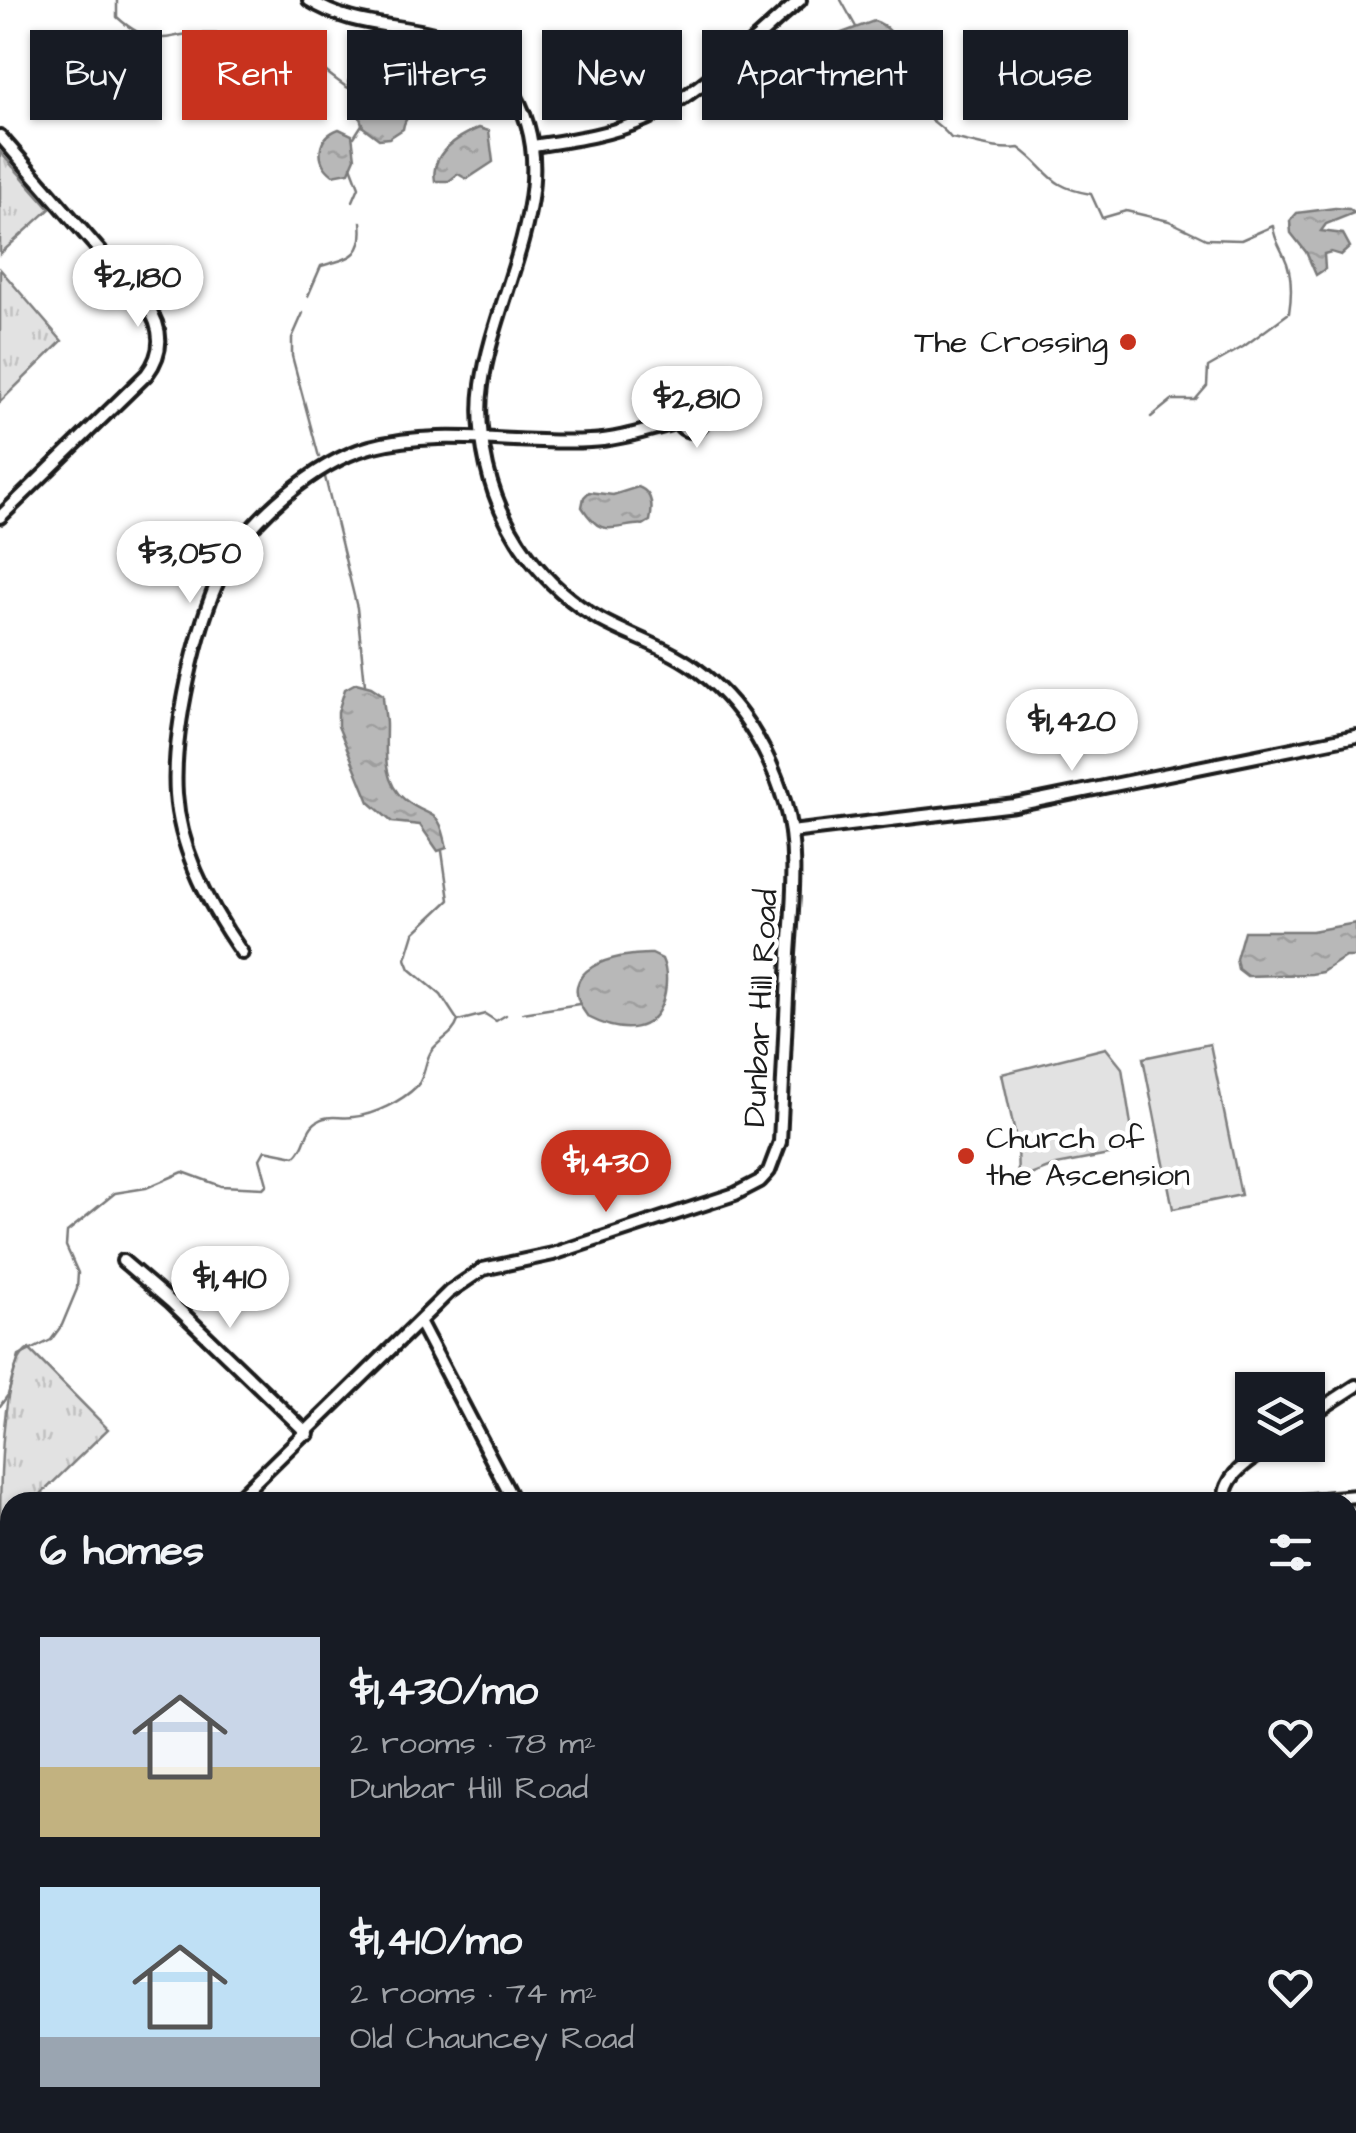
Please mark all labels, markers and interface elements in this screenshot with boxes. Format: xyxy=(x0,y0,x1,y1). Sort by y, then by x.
chip: Buy xyxy=(30,30,162,120)
chip: Rent xyxy=(182,30,327,120)
chip: Filters xyxy=(347,30,522,120)
chip: New xyxy=(542,30,682,120)
chip: Apartment xyxy=(702,30,943,120)
chip: House xyxy=(963,30,1128,120)
pin: $2,180 xyxy=(57,245,219,330)
text: $2,180 xyxy=(95,255,181,300)
place label: The Crossing xyxy=(914,320,1108,365)
marker: The Crossing xyxy=(1117,331,1139,353)
pin: $2,810 xyxy=(616,366,778,451)
text: $2,810 xyxy=(654,376,740,421)
pin: $3,050 xyxy=(109,521,271,606)
text: $3,050 xyxy=(139,531,241,576)
pin: $1,420 xyxy=(991,689,1153,774)
text: $1,420 xyxy=(1028,699,1116,744)
street label: Dunbar Hill Road xyxy=(732,888,790,1128)
place label: Church of the Ascension xyxy=(986,1116,1190,1198)
pin: $1,430 xyxy=(525,1130,687,1215)
text: $1,430 xyxy=(563,1140,649,1185)
marker: Church of the Ascension xyxy=(955,1145,977,1167)
pin: $1,410 xyxy=(149,1246,311,1331)
text: $1,410 xyxy=(193,1256,267,1301)
map controls xyxy=(1235,1372,1325,1462)
button: layers xyxy=(1235,1372,1325,1462)
text: 6 homes xyxy=(40,1523,204,1581)
icon: filters xyxy=(1263,1525,1318,1580)
text: $1,430/mo xyxy=(350,1663,538,1721)
icon: home xyxy=(120,1677,240,1797)
icon: heart xyxy=(1263,1710,1318,1765)
text: 2 rooms · 78 m² xyxy=(350,1721,596,1766)
text: Dunbar Hill Road xyxy=(350,1766,588,1811)
text: $1,410/mo xyxy=(350,1913,522,1971)
icon: home xyxy=(120,1927,240,2047)
icon: heart xyxy=(1263,1960,1318,2015)
text: 2 rooms · 74 m² xyxy=(350,1971,597,2016)
text: Old Chauncey Road xyxy=(350,2016,634,2061)

